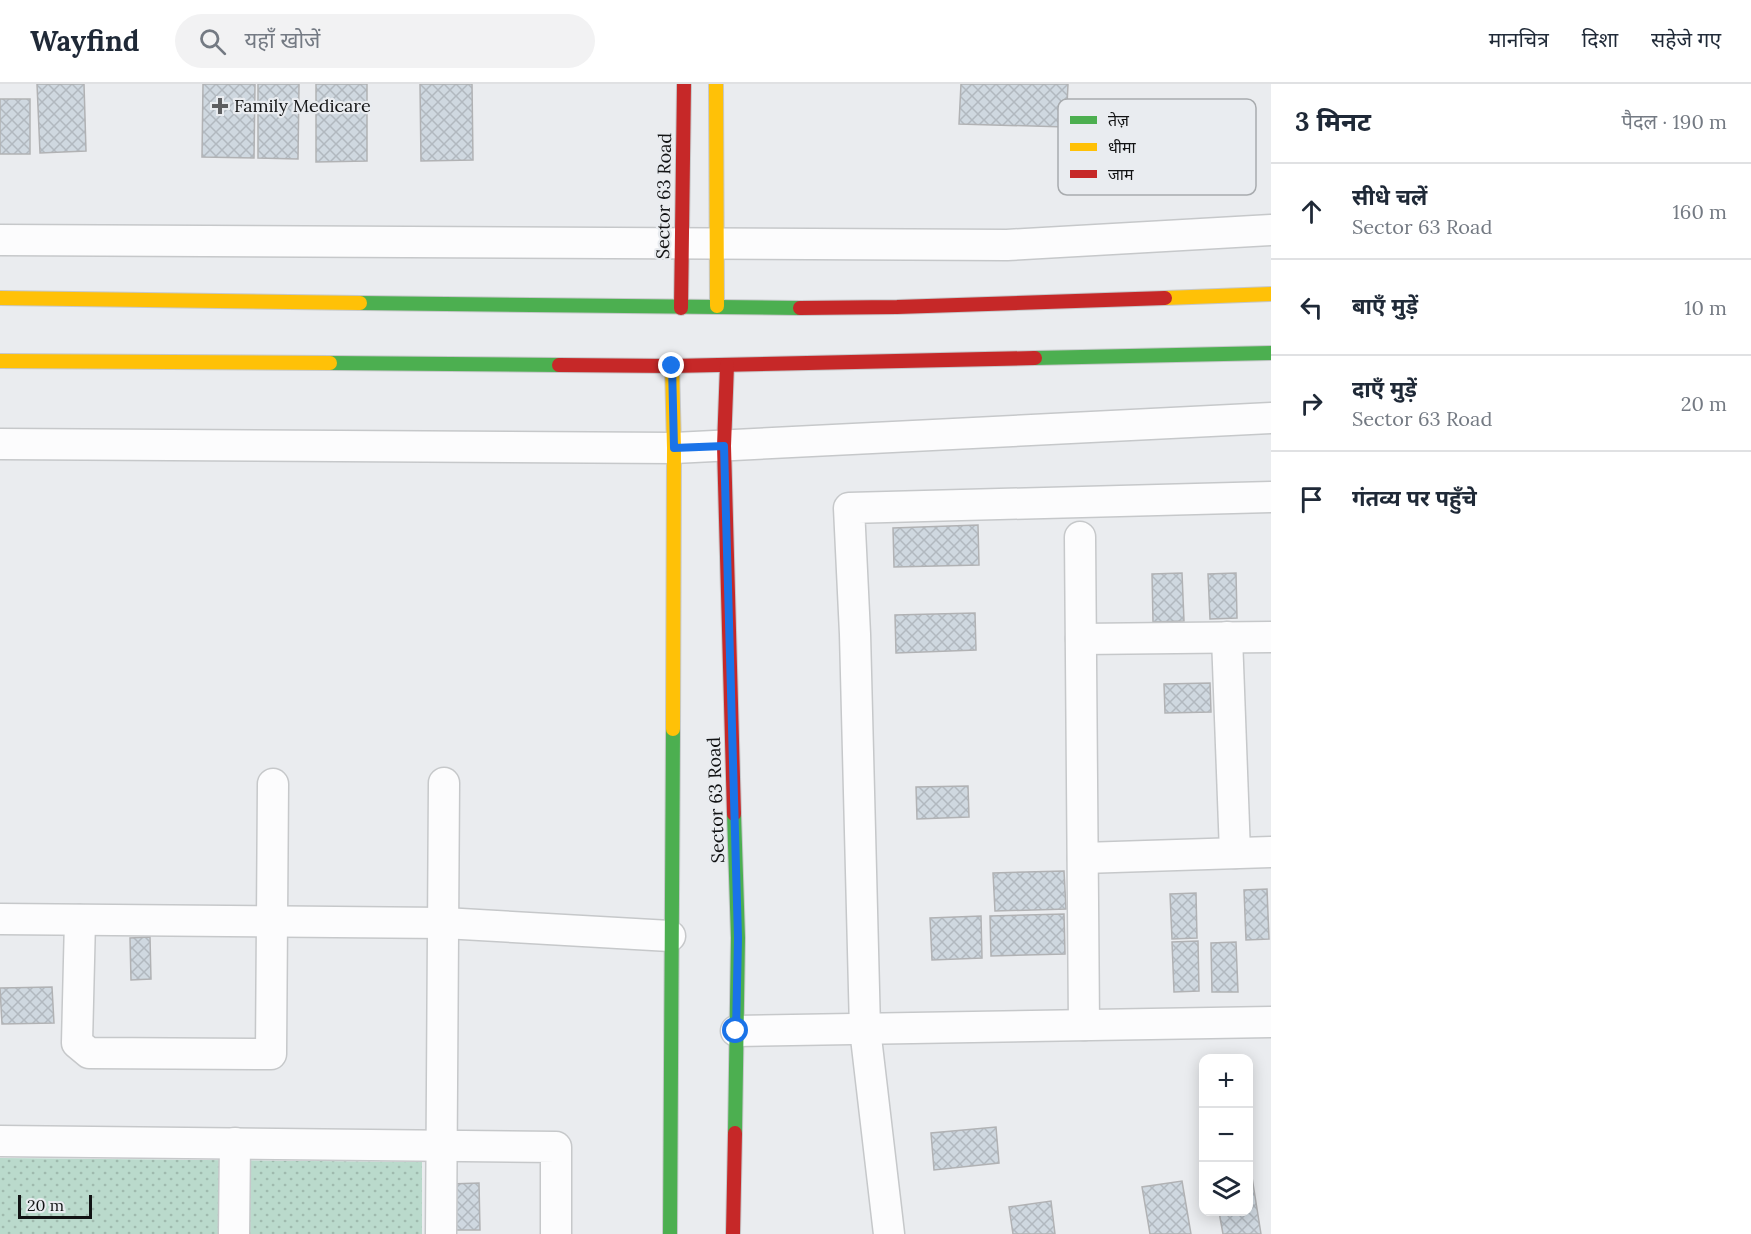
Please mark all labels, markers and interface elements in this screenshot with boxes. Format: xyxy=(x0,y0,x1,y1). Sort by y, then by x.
search box xyxy=(175,14,595,68)
text: Wayfind xyxy=(30,23,139,59)
icon: search xyxy=(196,25,229,58)
text: यहाँ खोजें xyxy=(244,26,320,54)
text: मानचित्र xyxy=(1489,26,1549,53)
text: दिशा xyxy=(1582,26,1618,53)
text: सहेजे गए xyxy=(1651,26,1721,53)
place label: Family Medicare xyxy=(234,94,371,117)
marker: Family Medicare xyxy=(211,97,229,115)
legend xyxy=(1058,99,1256,195)
text: 3 मिनट xyxy=(1295,105,1371,138)
text: पैदल · 190 m xyxy=(1622,109,1727,134)
text: तेज़ xyxy=(1108,110,1130,130)
street label: Sector 63 Road xyxy=(651,132,676,259)
text: धीमा xyxy=(1108,137,1137,157)
text: जाम xyxy=(1108,164,1134,184)
text: सीधे चलें xyxy=(1352,183,1427,211)
icon: ahead xyxy=(1295,195,1328,228)
text: 160 m xyxy=(1673,199,1727,224)
text: Sector 63 Road xyxy=(1352,214,1492,239)
icon: left xyxy=(1295,291,1328,324)
text: बाएँ मुड़ें xyxy=(1352,292,1418,320)
text: 10 m xyxy=(1684,295,1727,320)
route end xyxy=(658,352,684,378)
text: दाएँ मुड़ें xyxy=(1352,375,1417,403)
icon: right xyxy=(1295,387,1328,420)
text: 20 m xyxy=(1681,391,1727,416)
text: Sector 63 Road xyxy=(1352,406,1492,431)
icon: arrive xyxy=(1295,483,1328,516)
text: गंतव्य पर पहुँचे xyxy=(1352,484,1477,512)
street label: Sector 63 Road xyxy=(702,736,729,864)
route start xyxy=(722,1017,748,1043)
map controls xyxy=(1199,1054,1253,1216)
button: + xyxy=(1199,1054,1253,1108)
button: − xyxy=(1199,1108,1253,1162)
button: layers xyxy=(1199,1162,1253,1216)
scale bar xyxy=(18,1192,92,1220)
text: 20 m xyxy=(27,1195,64,1215)

